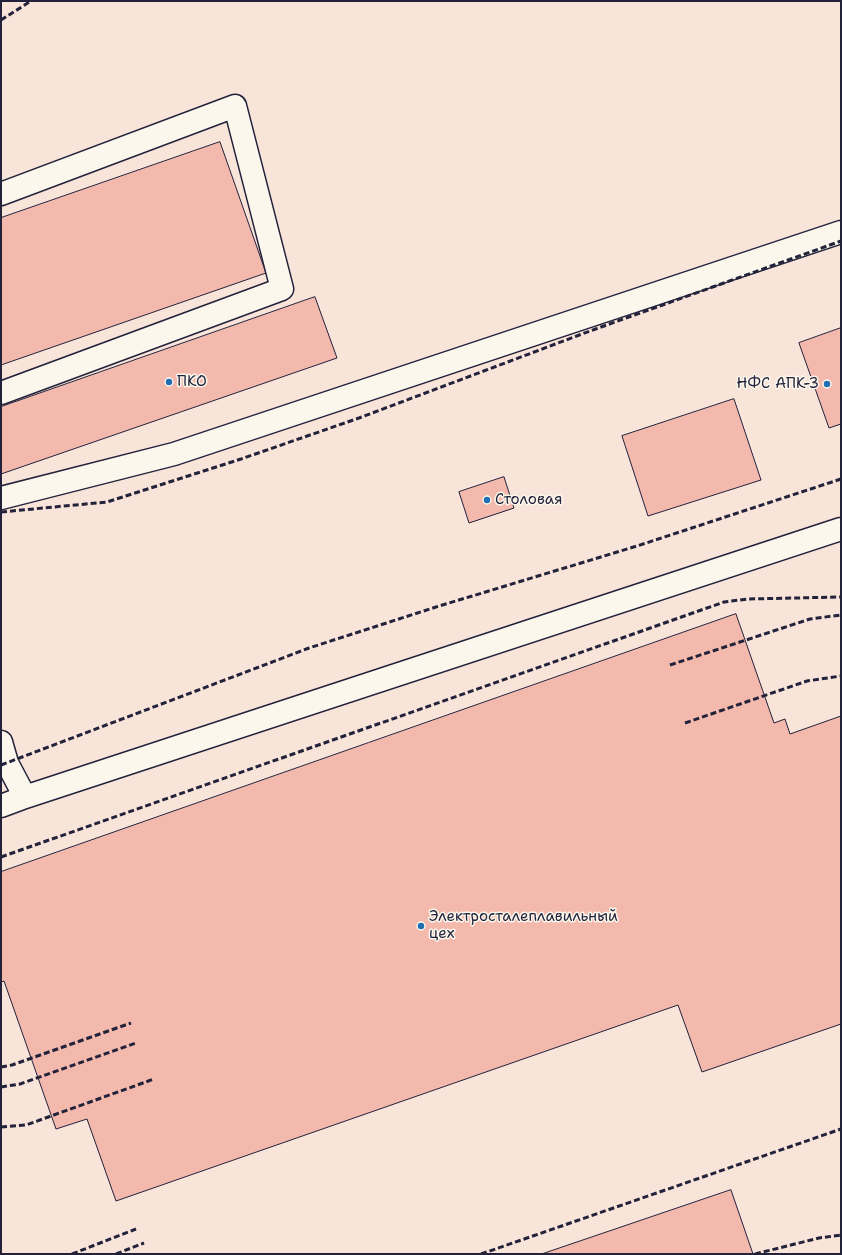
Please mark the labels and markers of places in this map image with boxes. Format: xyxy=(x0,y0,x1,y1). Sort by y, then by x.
place label: ПКО xyxy=(177,373,207,391)
place label: НФС АПК-3 xyxy=(737,375,819,393)
marker: ПКО xyxy=(164,377,174,387)
marker: НФС АПК-3 xyxy=(822,379,832,389)
place label: Столовая xyxy=(495,491,562,509)
marker: Столовая xyxy=(482,495,492,505)
place label: Электросталеплавильный цех xyxy=(429,908,618,943)
marker: Электросталеплавильный цех xyxy=(416,921,426,931)

